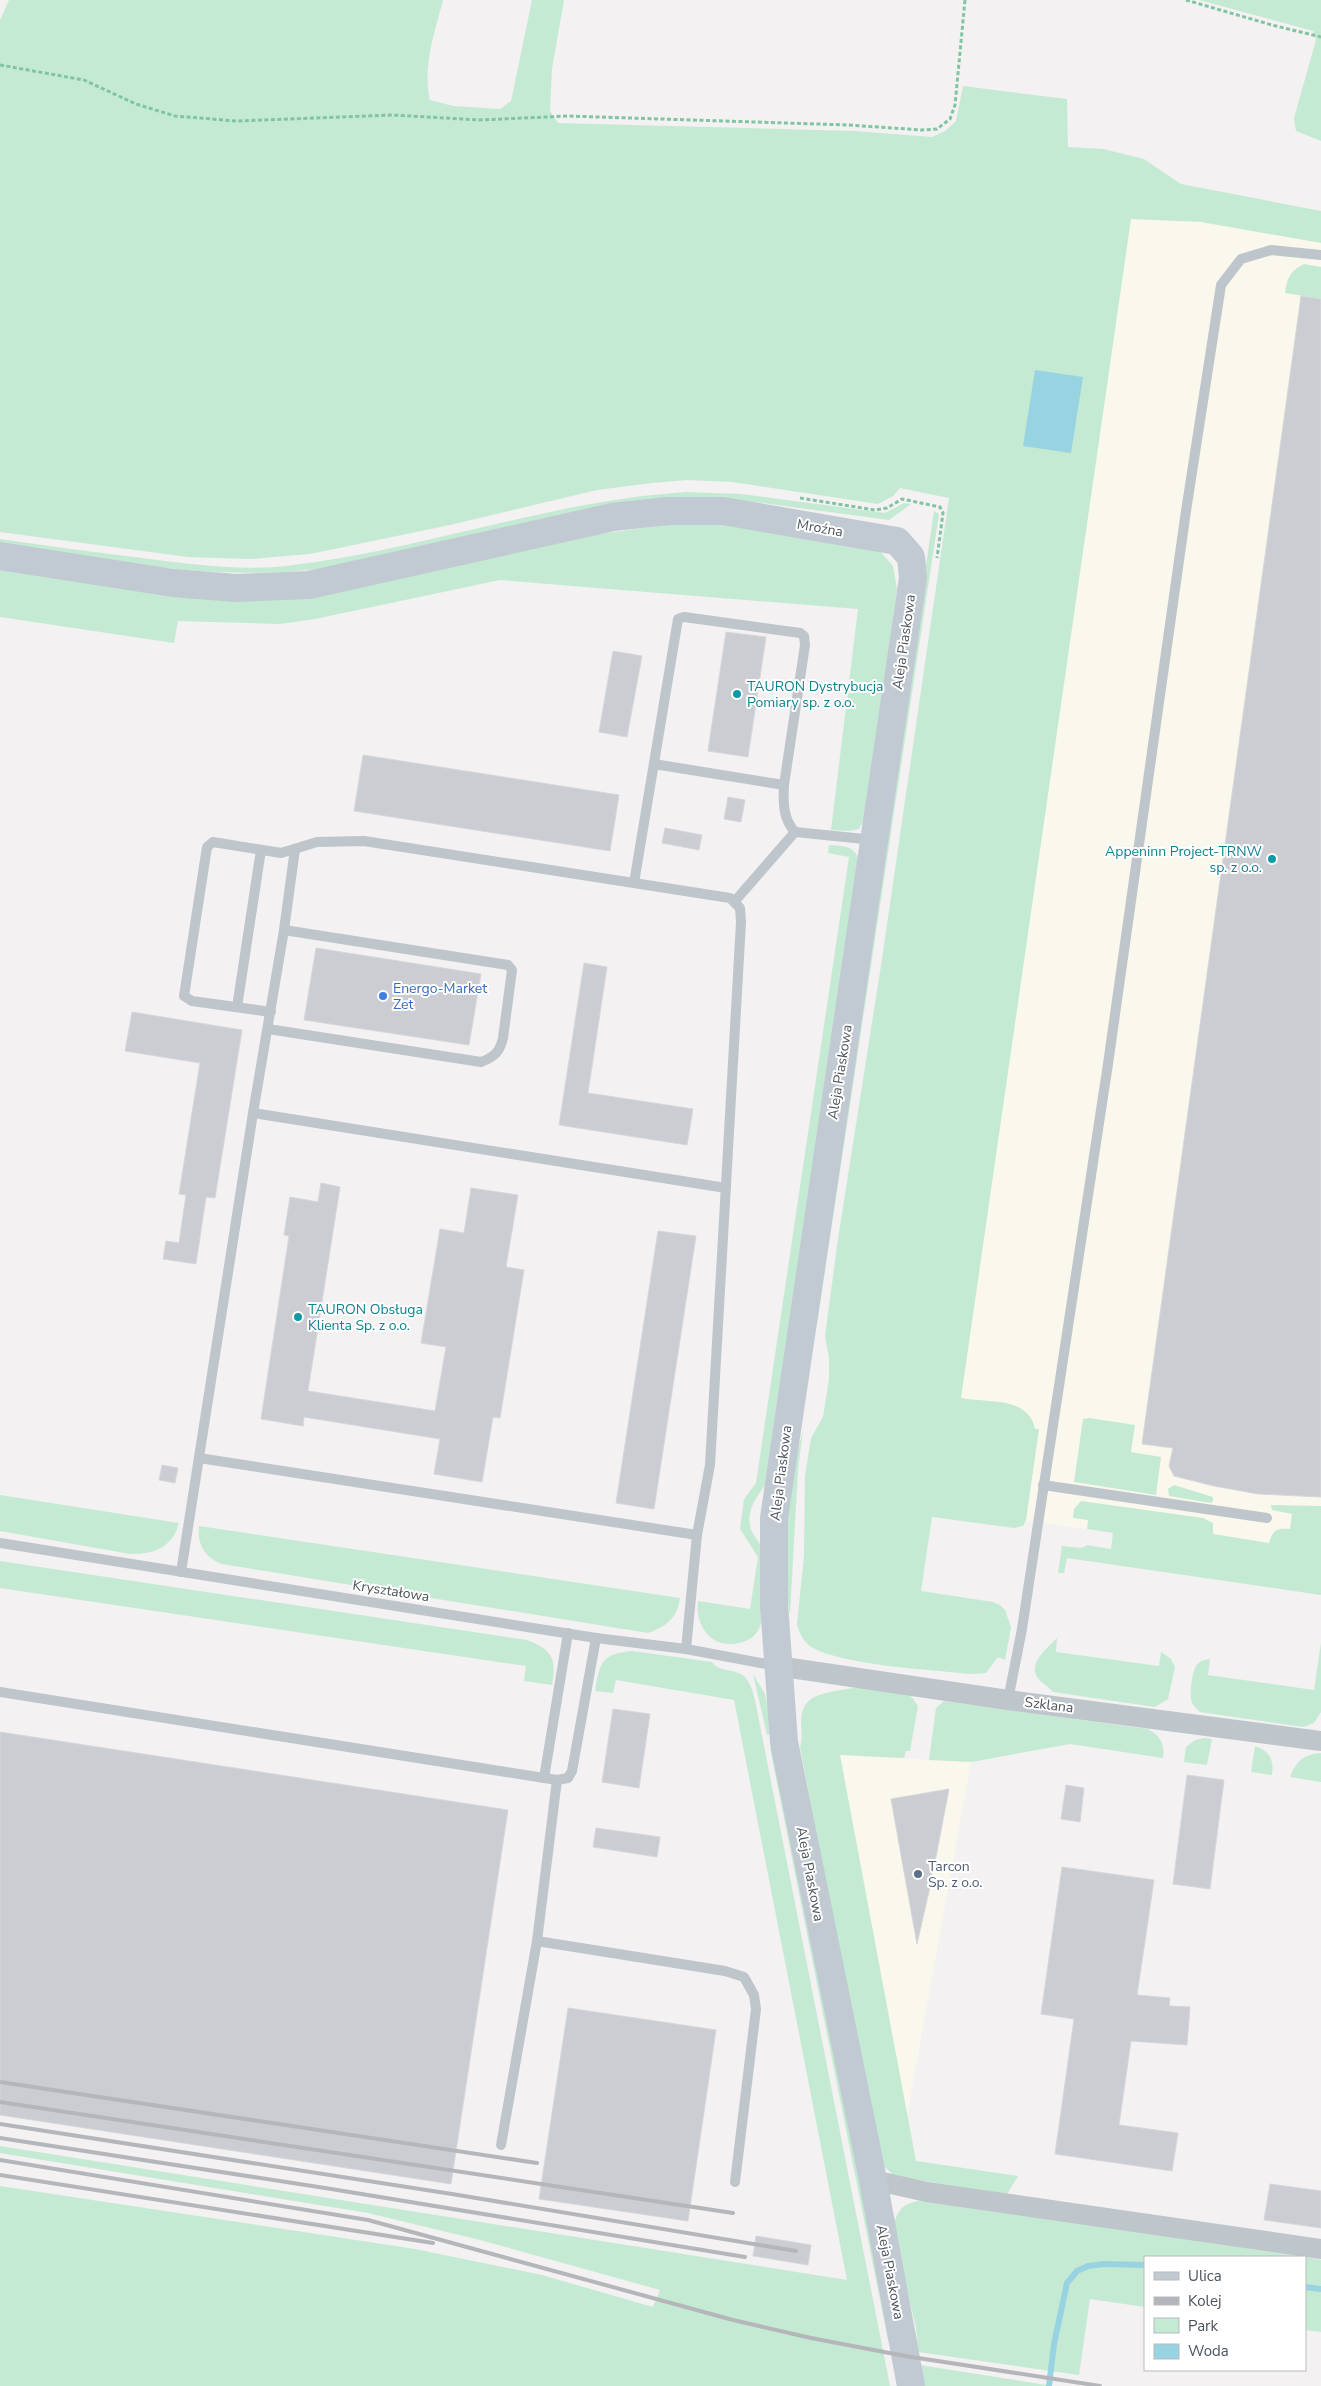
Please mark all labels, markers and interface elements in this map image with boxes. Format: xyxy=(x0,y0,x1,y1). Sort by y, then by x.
street label: Mroźna xyxy=(795,515,845,541)
street label: Aleja Piaskowa xyxy=(888,593,920,691)
place label: TAURON Dystrybucja Pomiary sp. z o.o. xyxy=(747,677,884,712)
marker: TAURON Dystrybucja Pomiary sp. z o.o. xyxy=(731,688,743,700)
place label: Appeninn Project-TRNW sp. z o.o. xyxy=(1105,842,1263,877)
marker: Appeninn Project-TRNW sp. z o.o. xyxy=(1266,853,1278,865)
place label: Energo-Market Zet xyxy=(393,979,487,1014)
marker: Energo-Market Zet xyxy=(377,990,389,1002)
street label: Aleja Piaskowa xyxy=(823,1023,857,1121)
place label: TAURON Obsługa Klienta Sp. z o.o. xyxy=(308,1300,423,1335)
marker: TAURON Obsługa Klienta Sp. z o.o. xyxy=(292,1311,304,1323)
street label: Aleja Piaskowa xyxy=(766,1424,796,1522)
street label: Kryształowa xyxy=(351,1576,431,1606)
street label: Szklana xyxy=(1024,1693,1074,1717)
street label: Aleja Piaskowa xyxy=(792,1825,828,1923)
place label: Tarcon Sp. z o.o. xyxy=(928,1857,982,1892)
marker: Tarcon Sp. z o.o. xyxy=(912,1868,924,1880)
street label: Aleja Piaskowa xyxy=(872,2223,908,2321)
legend xyxy=(1144,2256,1306,2371)
text: Ulica xyxy=(1188,2266,1222,2286)
text: Kolej xyxy=(1188,2291,1221,2311)
text: Park xyxy=(1188,2316,1218,2336)
text: Woda xyxy=(1188,2341,1229,2361)

